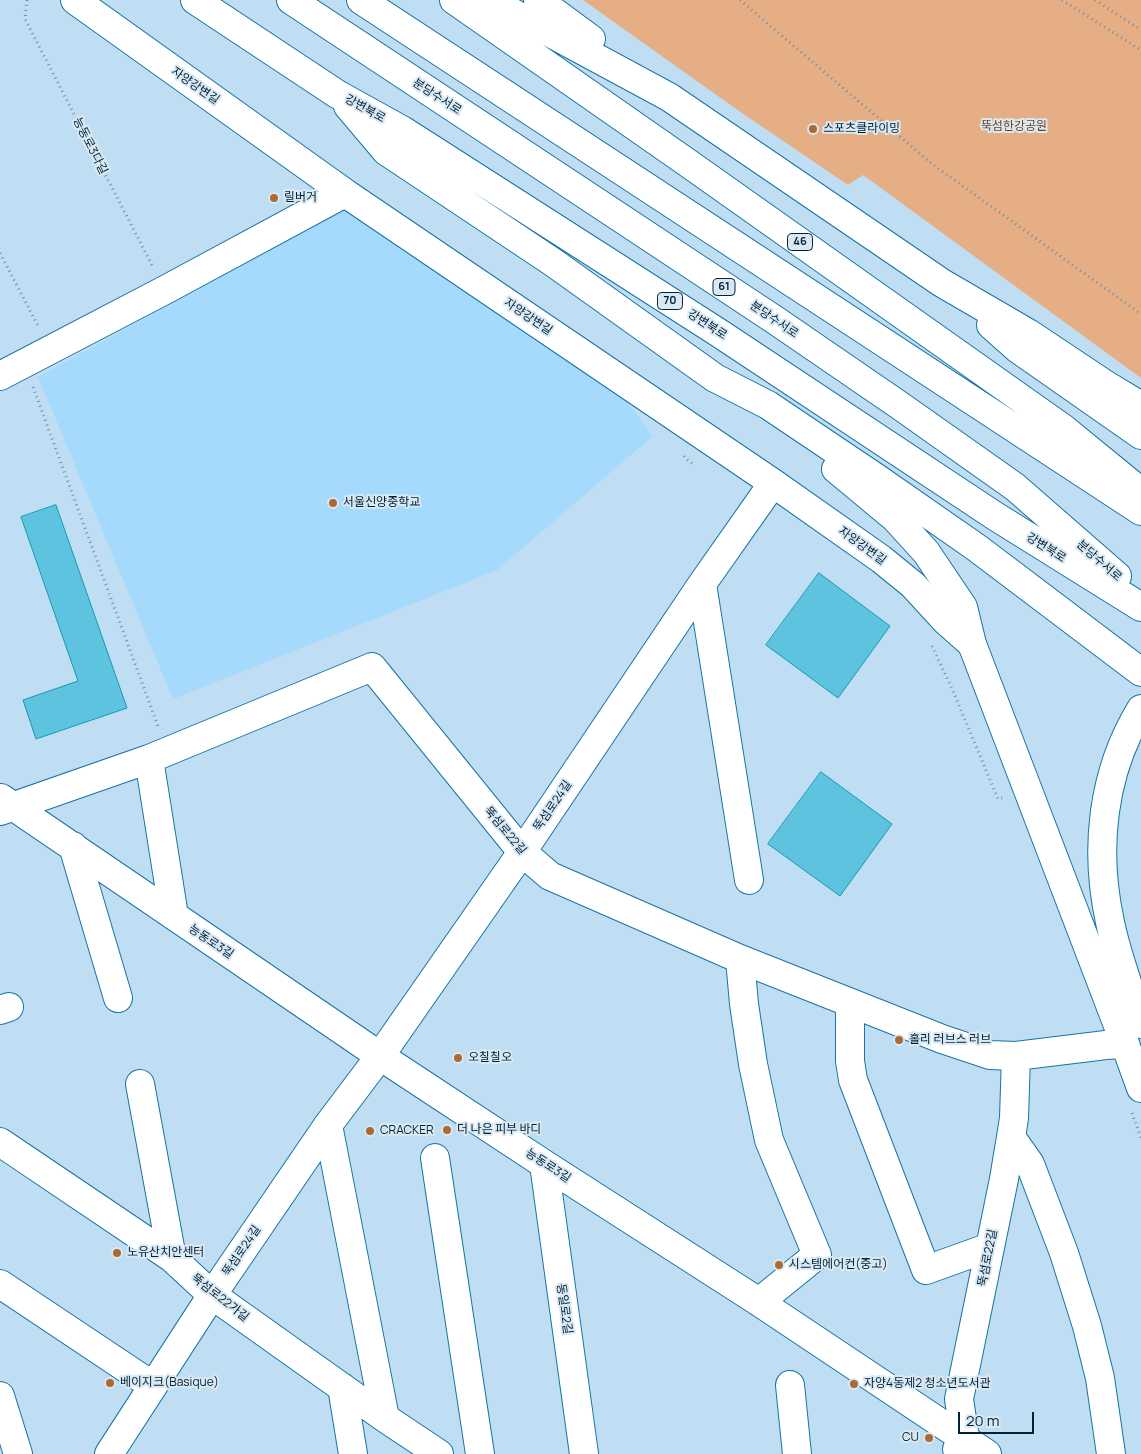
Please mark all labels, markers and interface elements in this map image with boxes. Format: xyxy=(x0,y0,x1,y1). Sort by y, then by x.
street label: 자양강변길 xyxy=(168,64,222,108)
street label: 분당수서로 xyxy=(410,76,464,118)
street label: 강변북로 xyxy=(342,92,388,126)
street label: 능동로3다길 xyxy=(70,115,110,177)
park label: 뚝섬한강공원 xyxy=(981,120,1047,134)
place label: 스포츠클라이밍 xyxy=(823,122,900,136)
marker: 스포츠클라이밍 xyxy=(807,123,819,135)
place label: 릴버거 xyxy=(284,191,317,205)
marker: 릴버거 xyxy=(268,192,280,204)
road number: 46 xyxy=(788,233,812,250)
road number: 61 xyxy=(713,278,735,296)
road number: 70 xyxy=(658,292,682,310)
street label: 자양강변길 xyxy=(501,296,555,338)
street label: 분당수서로 xyxy=(747,299,801,341)
street label: 강변북로 xyxy=(685,307,729,343)
place label: 서울신양중학교 xyxy=(343,496,420,510)
marker: 서울신양중학교 xyxy=(327,497,339,509)
street label: 자양강변길 xyxy=(835,524,889,568)
street label: 강변북로 xyxy=(1023,530,1069,566)
street label: 분당수서로 xyxy=(1073,537,1125,585)
street label: 뚝섬로24길 xyxy=(531,778,575,834)
street label: 뚝섬로22길 xyxy=(481,804,529,858)
street label: 능동로3길 xyxy=(186,922,236,962)
place label: 홀리 러브스 러브 xyxy=(909,1033,991,1047)
marker: 홀리 러브스 러브 xyxy=(893,1034,905,1046)
place label: 오칠칠오 xyxy=(468,1051,512,1065)
marker: 오칠칠오 xyxy=(452,1052,464,1064)
place label: 더 나은 피부 바디 xyxy=(457,1123,541,1137)
place label: CRACKER xyxy=(380,1124,434,1138)
marker: 더 나은 피부 바디 xyxy=(441,1124,453,1136)
marker: CRACKER xyxy=(364,1125,376,1137)
street label: 능동로3길 xyxy=(523,1146,573,1186)
street label: 뚝섬로24길 xyxy=(220,1223,264,1279)
street label: 뚝섬로22길 xyxy=(975,1228,1001,1288)
place label: 노유산치안센터 xyxy=(127,1246,204,1260)
marker: 노유산치안센터 xyxy=(111,1247,123,1259)
place label: 시스템에어컨(중고) xyxy=(789,1258,888,1272)
marker: 시스템에어컨(중고) xyxy=(773,1259,785,1271)
street label: 뚝섬로22가길 xyxy=(188,1271,252,1325)
street label: 동일로2길 xyxy=(553,1283,575,1335)
place label: 베이지크(Basique) xyxy=(120,1376,219,1390)
marker: 베이지크(Basique) xyxy=(104,1377,116,1389)
place label: 자양4동제2 청소년도서관 xyxy=(864,1377,991,1391)
marker: 자양4동제2 청소년도서관 xyxy=(848,1378,860,1390)
scale bar xyxy=(961,1402,1037,1434)
text: 20 m xyxy=(966,1410,999,1431)
place label: CU xyxy=(902,1431,919,1445)
marker: CU xyxy=(923,1432,935,1444)

